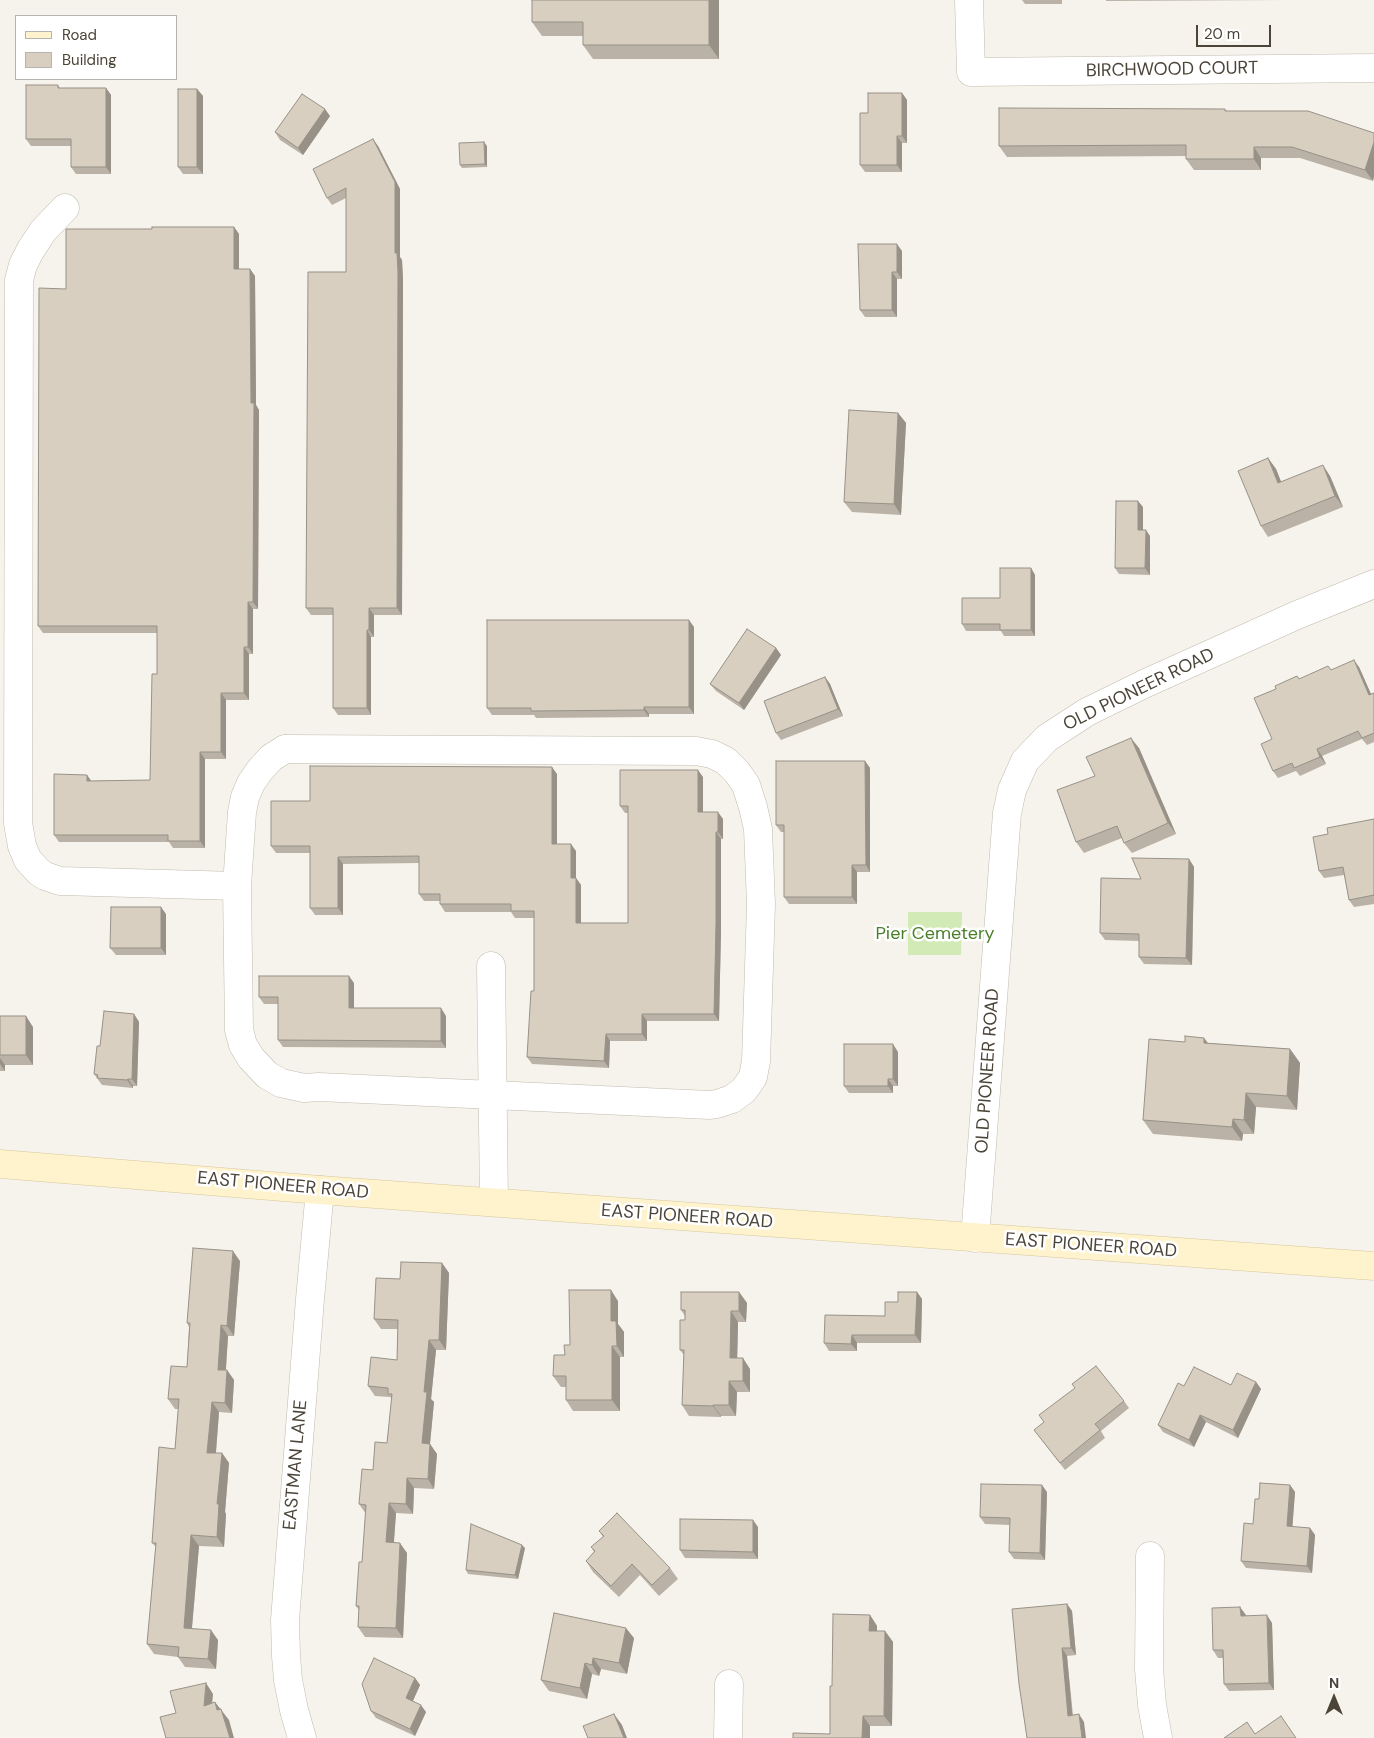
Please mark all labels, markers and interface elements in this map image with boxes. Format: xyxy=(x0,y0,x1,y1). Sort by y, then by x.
legend xyxy=(15,15,178,80)
scale bar xyxy=(1199,15,1274,47)
text: 20 m xyxy=(1204,24,1240,44)
text: Road xyxy=(62,25,97,45)
text: Building xyxy=(62,50,117,70)
street label: BIRCHWOOD COURT xyxy=(1086,58,1258,82)
street label: OLD PIONEER ROAD xyxy=(1060,644,1218,736)
park label: Pier Cemetery xyxy=(875,923,995,945)
street label: OLD PIONEER ROAD xyxy=(971,988,1005,1154)
street label: EAST PIONEER ROAD xyxy=(196,1168,370,1204)
street label: EAST PIONEER ROAD xyxy=(600,1200,774,1234)
street label: EAST PIONEER ROAD xyxy=(1004,1229,1178,1263)
street label: EASTMAN LANE xyxy=(280,1399,312,1531)
north arrow xyxy=(1309,1673,1359,1723)
text: N xyxy=(1329,1674,1339,1692)

